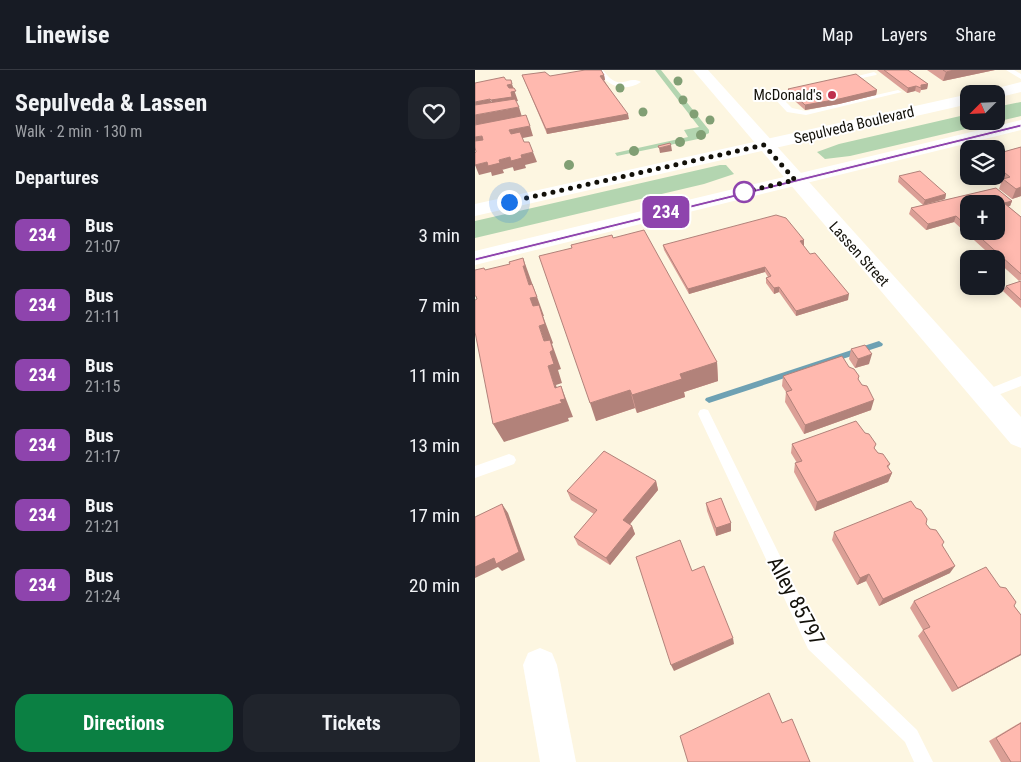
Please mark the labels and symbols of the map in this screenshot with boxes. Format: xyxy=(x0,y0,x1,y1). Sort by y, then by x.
north arrow xyxy=(960,85,1005,130)
place label: McDonald's xyxy=(753,86,822,104)
marker: McDonald's xyxy=(826,89,838,101)
street label: Sepulveda Boulevard xyxy=(792,102,916,148)
unlabelled marker xyxy=(733,181,755,203)
your location xyxy=(497,190,522,215)
line badge: 234 xyxy=(637,196,695,228)
street label: Lassen Street xyxy=(825,218,893,290)
street label: Alley 85797 xyxy=(763,553,829,649)

